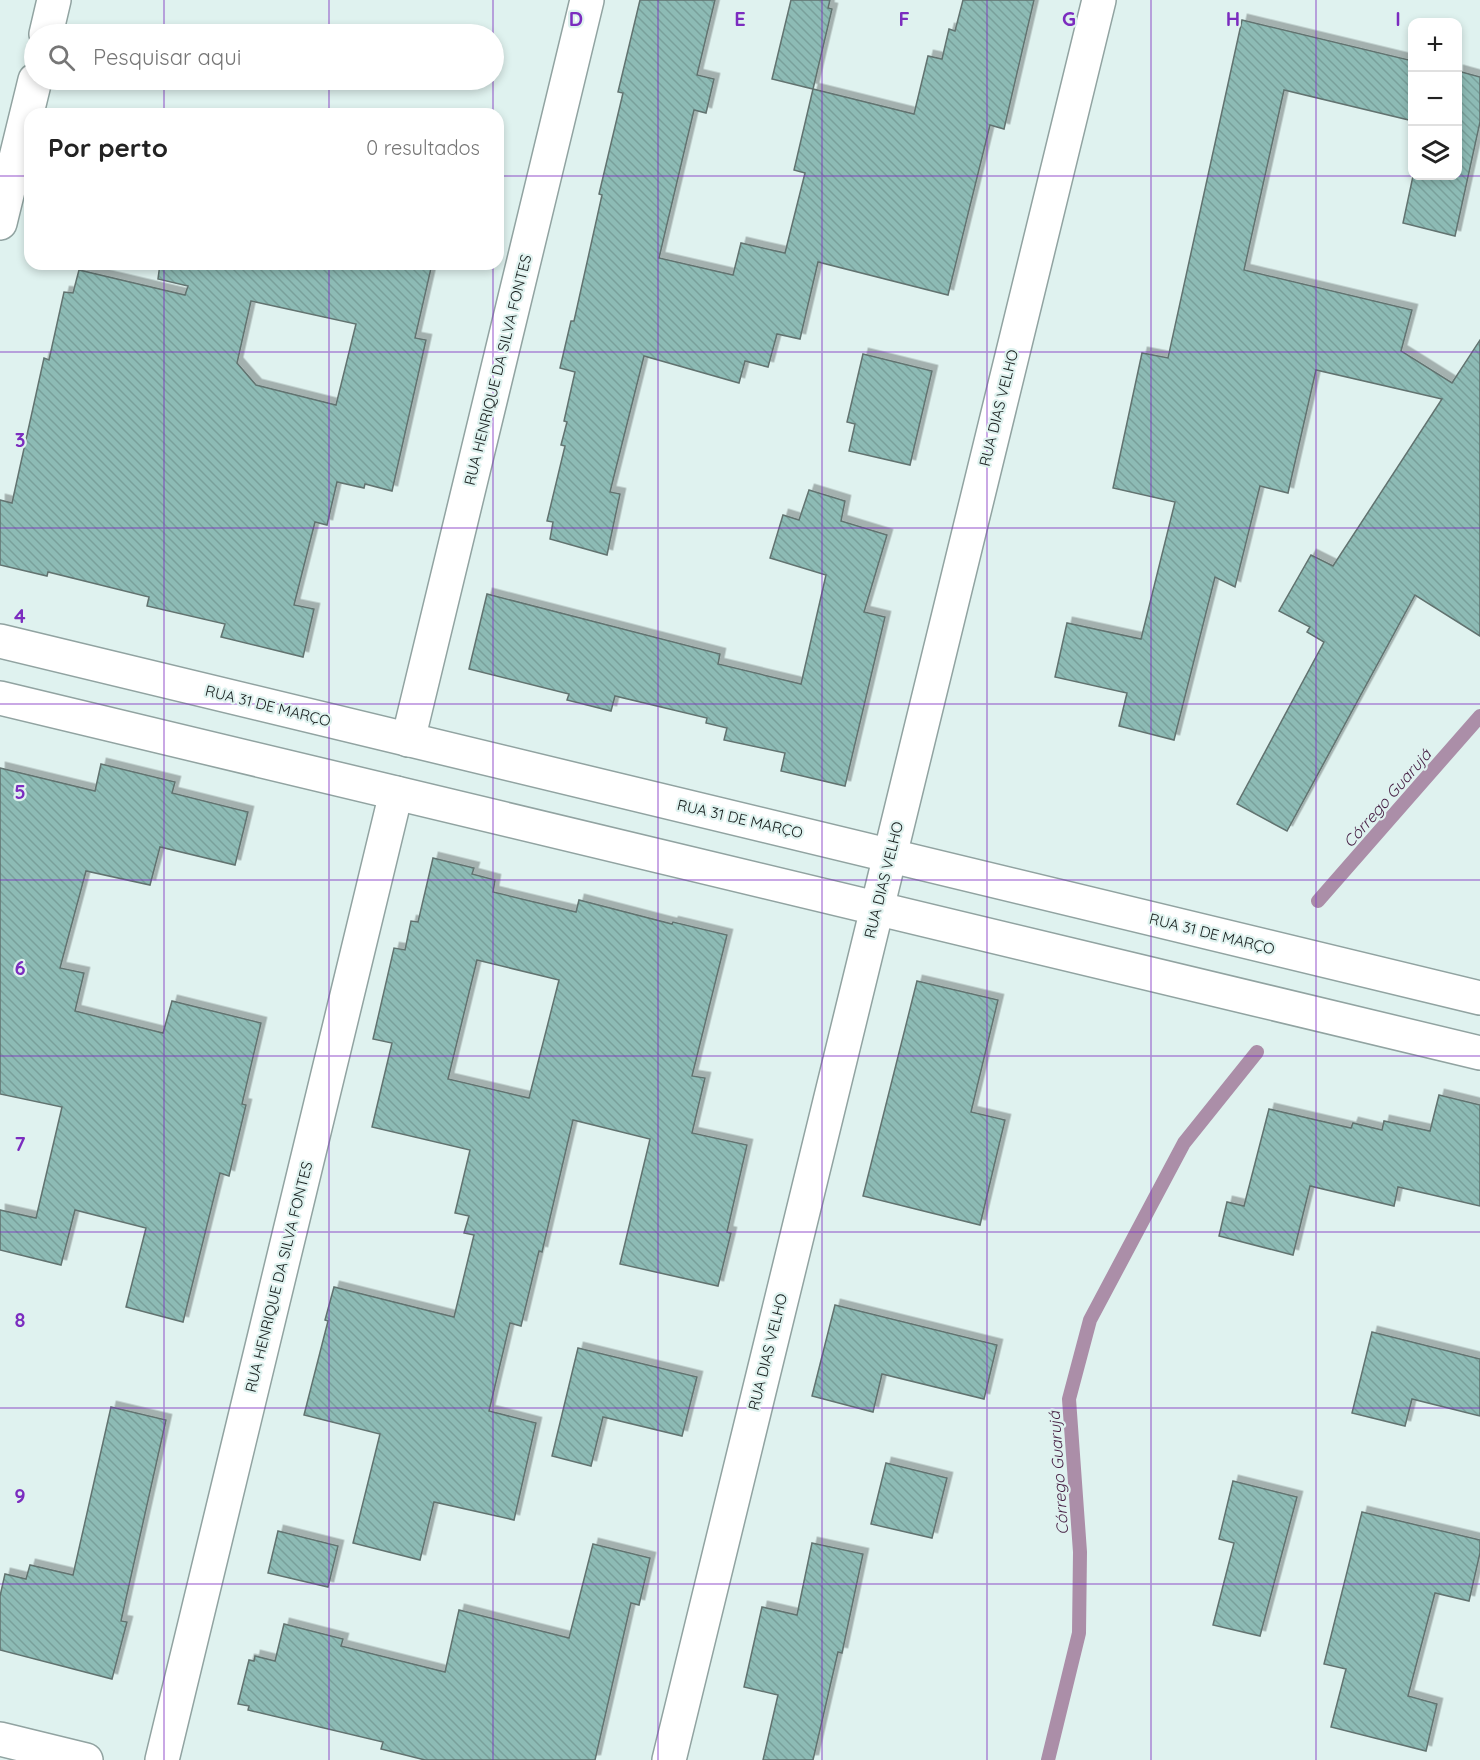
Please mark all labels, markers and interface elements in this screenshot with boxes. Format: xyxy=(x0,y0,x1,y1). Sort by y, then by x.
text: D xyxy=(569,6,583,31)
text: E xyxy=(734,6,746,31)
text: F xyxy=(898,6,910,31)
text: G xyxy=(1062,6,1076,31)
text: H xyxy=(1226,6,1240,31)
text: I xyxy=(1395,6,1401,31)
map controls xyxy=(1408,18,1462,180)
button: + xyxy=(1408,18,1462,72)
search box xyxy=(24,24,504,90)
icon: search xyxy=(45,41,78,74)
text: Pesquisar aqui xyxy=(93,43,241,71)
button: − xyxy=(1408,72,1462,126)
button: layers xyxy=(1408,126,1462,180)
text: Por perto xyxy=(48,131,168,164)
text: 0 resultados xyxy=(366,135,480,160)
street label: RUA HENRIQUE DA SILVA FONTES xyxy=(460,252,535,487)
street label: RUA DIAS VELHO xyxy=(975,347,1022,468)
text: 3 xyxy=(15,427,25,452)
text: 4 xyxy=(14,603,26,628)
street label: RUA 31 DE MARÇO xyxy=(203,681,333,730)
water label: Córrego Guarujá xyxy=(1339,744,1436,851)
text: 5 xyxy=(14,779,26,804)
street label: RUA 31 DE MARÇO xyxy=(675,795,805,842)
street label: RUA DIAS VELHO xyxy=(860,819,907,940)
street label: RUA 31 DE MARÇO xyxy=(1147,909,1277,958)
text: 6 xyxy=(14,955,26,980)
text: 7 xyxy=(15,1131,26,1156)
street label: RUA HENRIQUE DA SILVA FONTES xyxy=(241,1159,316,1394)
street label: RUA DIAS VELHO xyxy=(744,1291,791,1412)
text: 8 xyxy=(15,1307,26,1332)
water label: Córrego Guarujá xyxy=(1044,1409,1072,1536)
text: 9 xyxy=(14,1483,26,1508)

